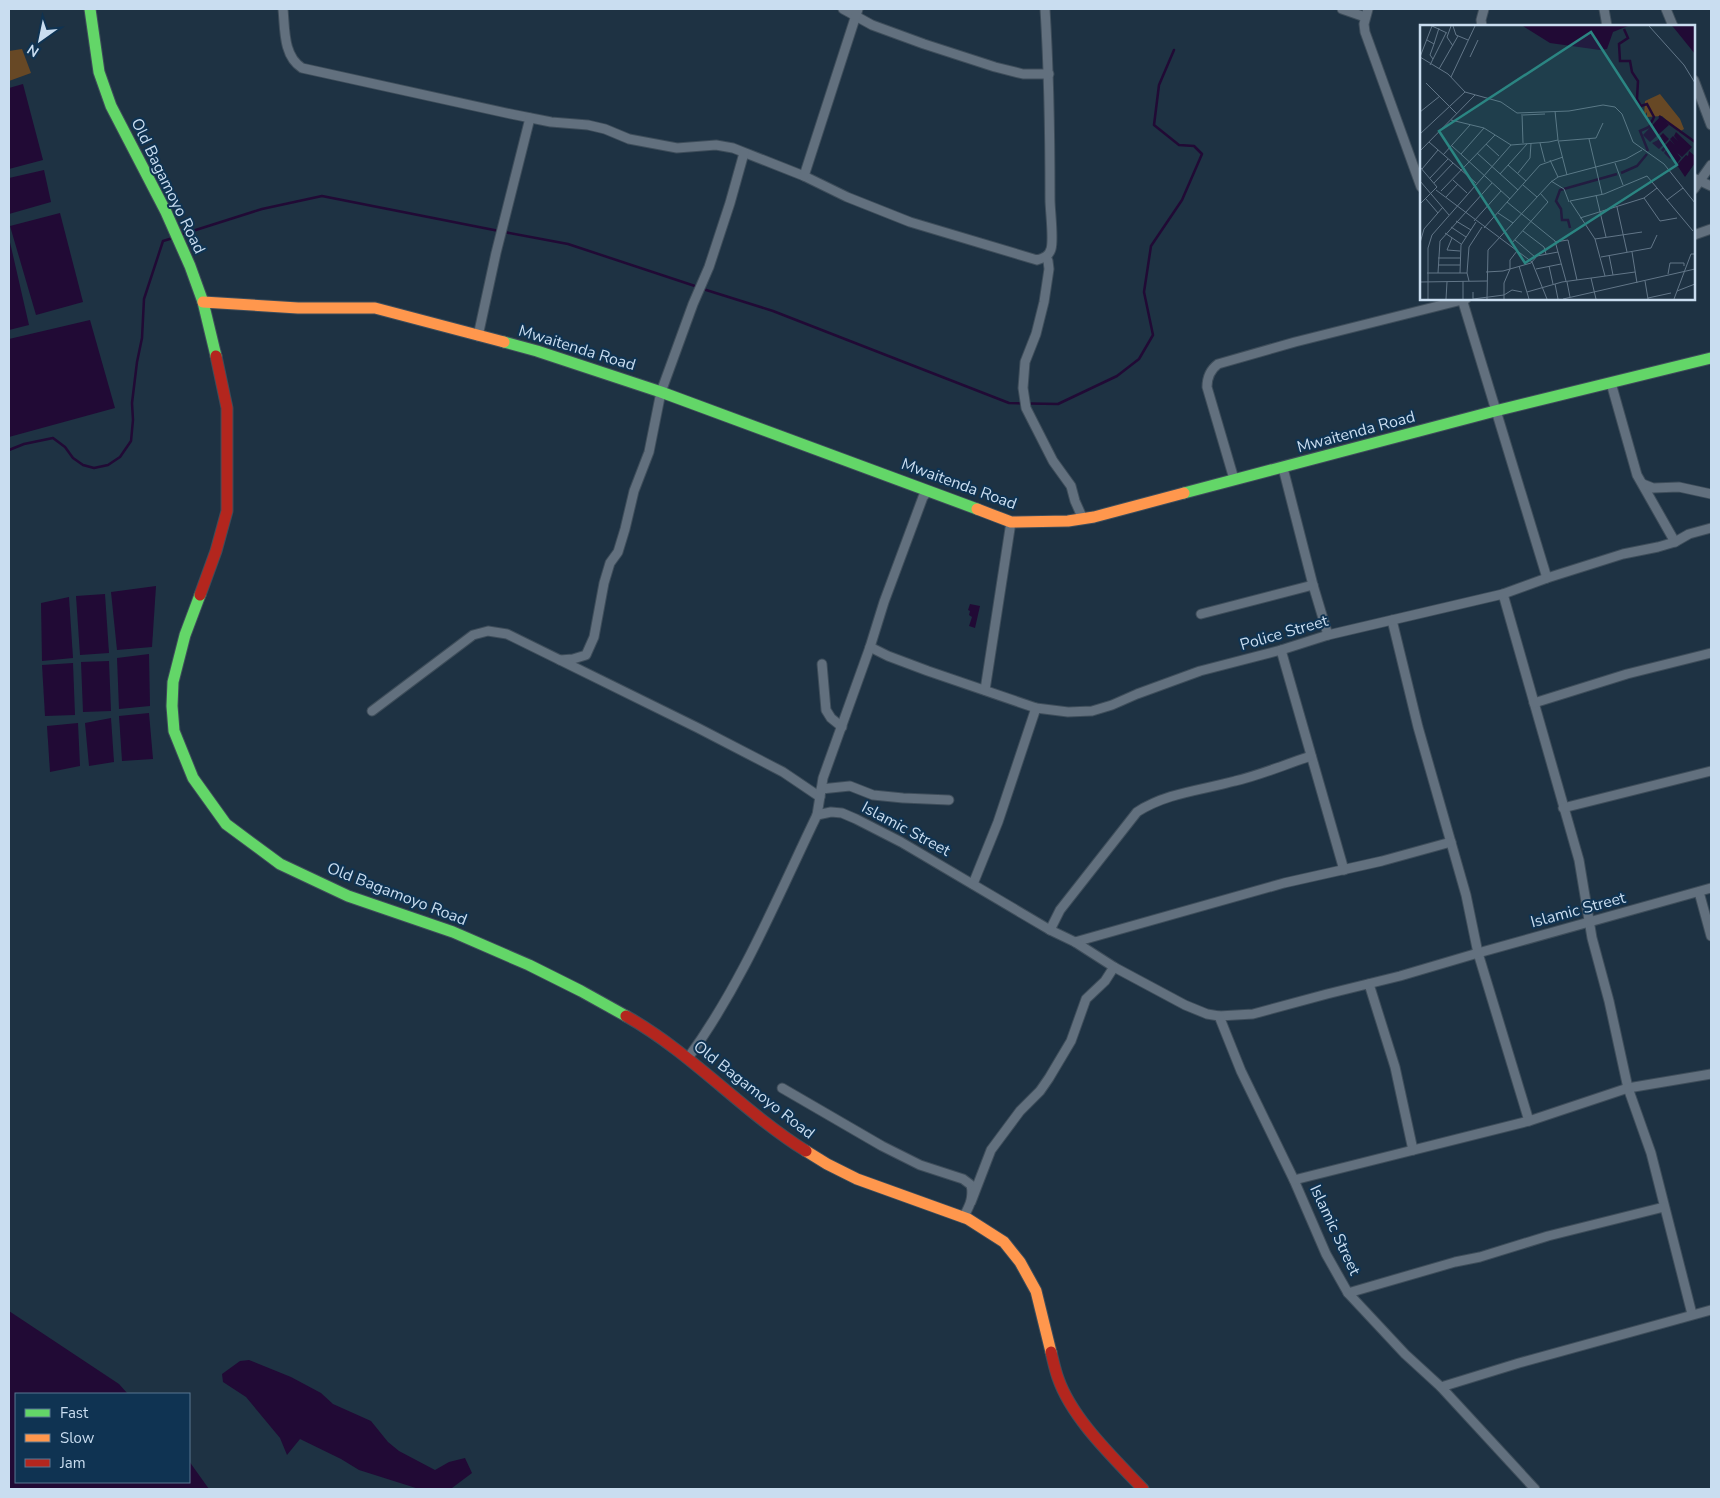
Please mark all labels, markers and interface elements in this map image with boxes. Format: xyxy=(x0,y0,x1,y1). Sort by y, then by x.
north arrow xyxy=(15,15,65,65)
inset map xyxy=(1420,25,1695,300)
text: N xyxy=(24,40,43,61)
street label: Old Bagamoyo Road xyxy=(126,115,210,257)
street label: Mwaitenda Road xyxy=(516,320,638,376)
street label: Mwaitenda Road xyxy=(1295,406,1417,458)
street label: Mwaitenda Road xyxy=(898,453,1020,515)
street label: Police Street xyxy=(1237,610,1331,656)
street label: Islamic Street xyxy=(858,796,955,862)
street label: Old Bagamoyo Road xyxy=(324,857,470,931)
street label: Islamic Street xyxy=(1528,887,1628,933)
street label: Old Bagamoyo Road xyxy=(689,1036,819,1144)
street label: Islamic Street xyxy=(1304,1181,1366,1279)
legend xyxy=(15,1393,190,1483)
text: Fast xyxy=(60,1403,89,1423)
text: Slow xyxy=(60,1428,95,1448)
text: Jam xyxy=(59,1453,86,1473)

